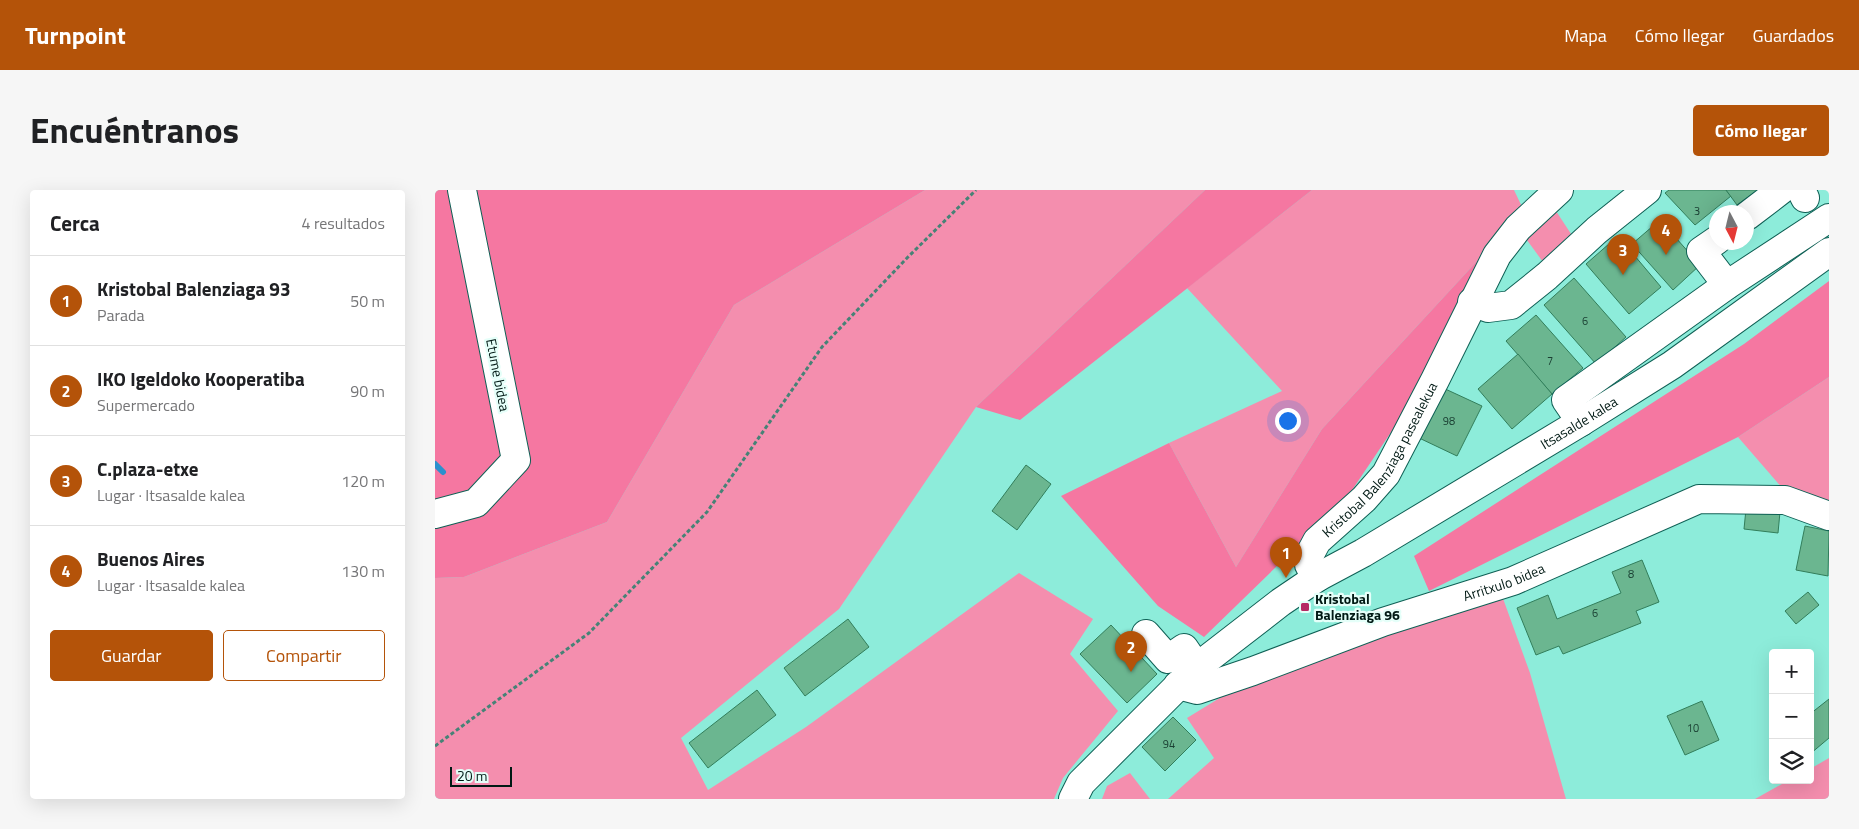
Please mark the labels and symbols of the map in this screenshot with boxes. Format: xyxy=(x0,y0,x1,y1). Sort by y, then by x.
house number: 3 xyxy=(1694,203,1700,219)
north arrow xyxy=(1709,205,1754,250)
pin: 4 xyxy=(1650,214,1682,255)
pin: 3 xyxy=(1607,234,1639,275)
house number: 6 xyxy=(1582,313,1588,329)
street label: Etume bidea xyxy=(481,337,516,413)
house number: 7 xyxy=(1547,353,1553,369)
street label: Kristobal Balenziaga pasealekua xyxy=(1317,378,1442,542)
street label: Itsasalde kalea xyxy=(1536,391,1621,454)
your location xyxy=(1275,408,1301,434)
house number: 98 xyxy=(1443,413,1455,429)
pin: 1 xyxy=(1270,537,1302,578)
street label: Arritxulo bidea xyxy=(1460,557,1548,606)
house number: 8 xyxy=(1628,566,1634,582)
place label: Kristobal Balenziaga 96 xyxy=(1315,588,1400,625)
marker: Kristobal Balenziaga 96 xyxy=(1299,601,1311,613)
house number: 6 xyxy=(1592,605,1598,621)
pin: 2 xyxy=(1115,631,1147,672)
house number: 10 xyxy=(1687,720,1699,736)
house number: 94 xyxy=(1163,736,1175,752)
scale bar xyxy=(450,764,513,787)

